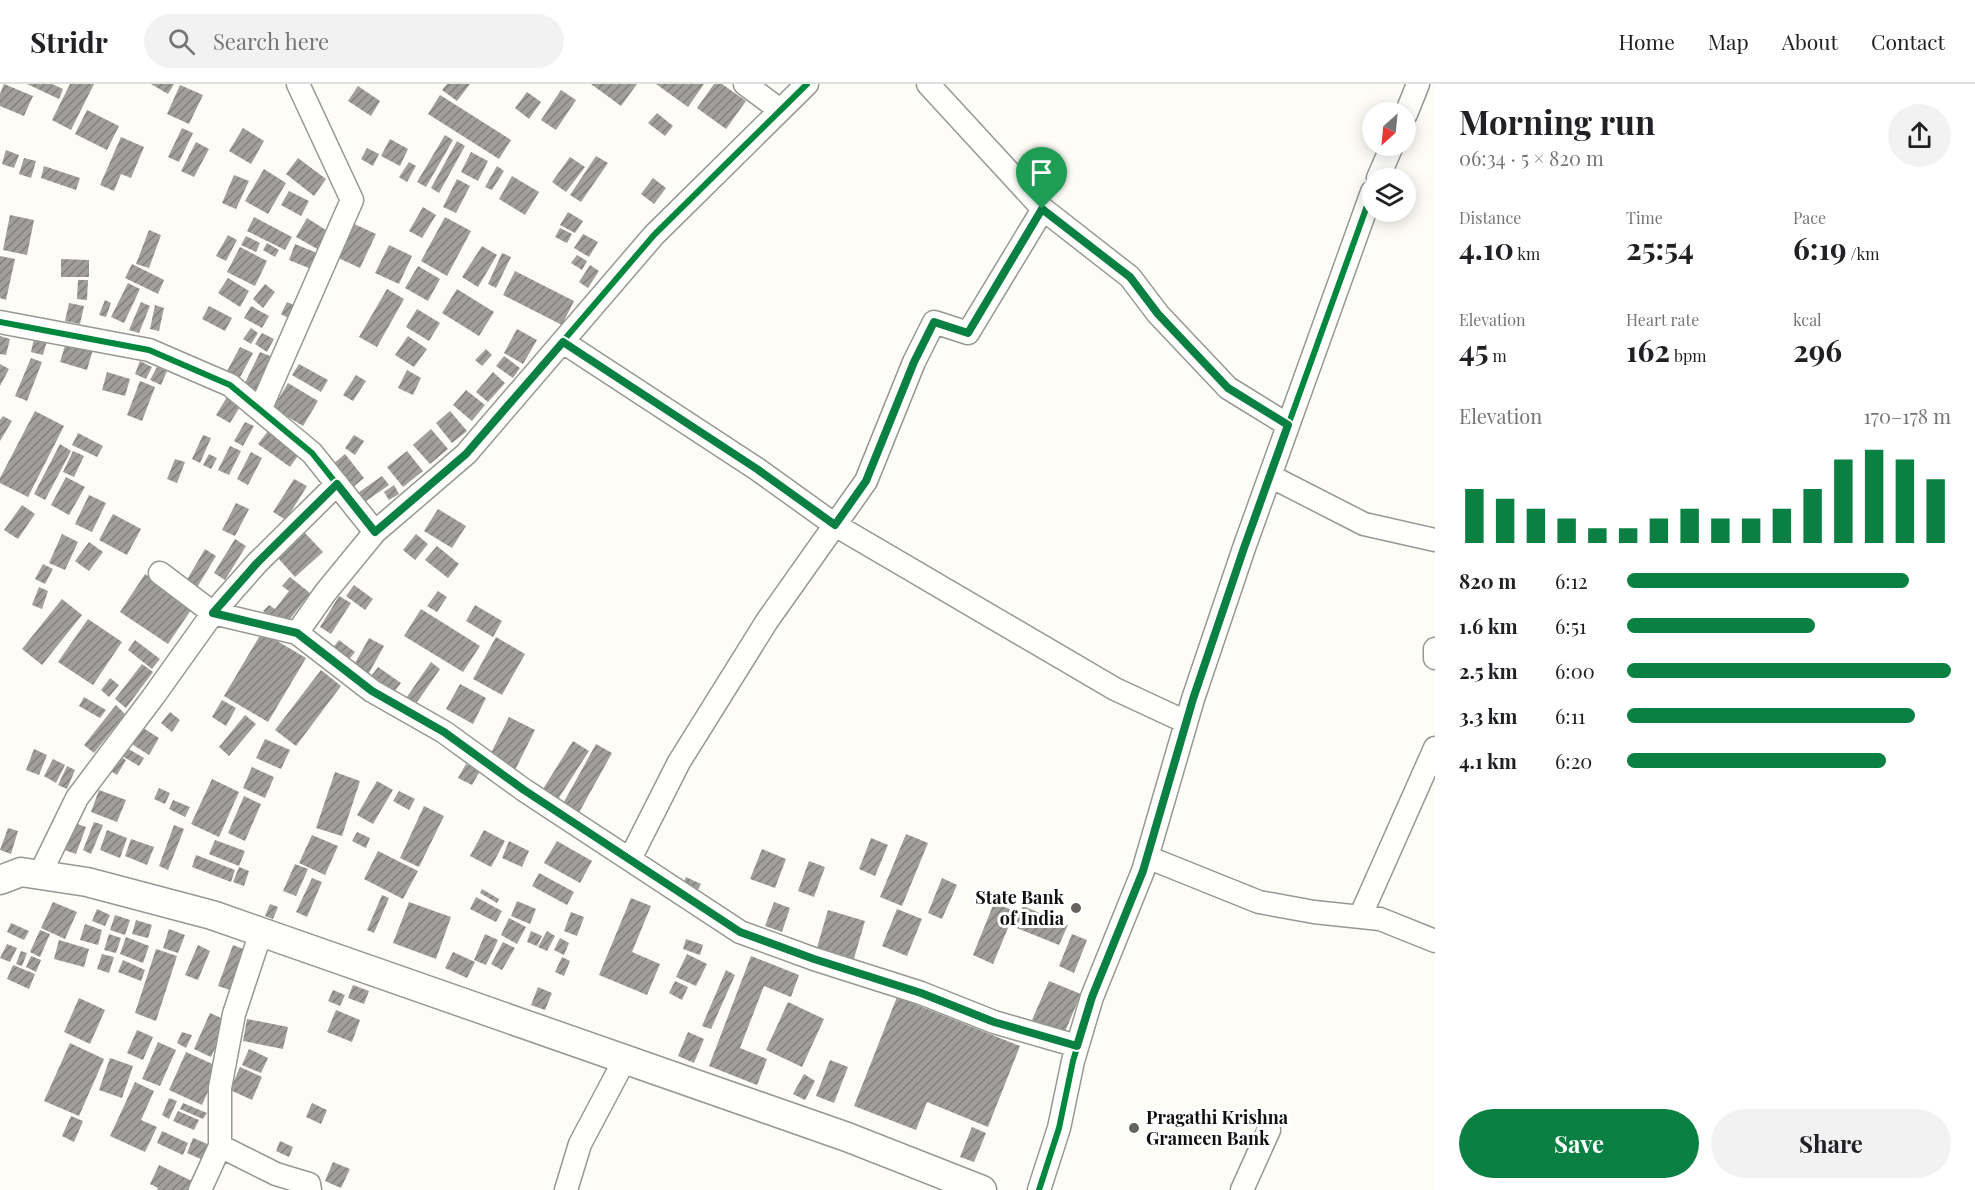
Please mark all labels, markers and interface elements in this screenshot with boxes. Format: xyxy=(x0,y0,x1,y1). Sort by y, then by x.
search box xyxy=(144,14,564,68)
text: Stridr xyxy=(30,23,108,60)
icon: search xyxy=(165,25,198,58)
text: Search here xyxy=(213,26,329,56)
text: Home xyxy=(1619,27,1675,55)
text: Map xyxy=(1708,27,1749,55)
text: About xyxy=(1782,27,1838,55)
text: Contact xyxy=(1871,27,1945,55)
text: Morning run xyxy=(1459,99,1655,143)
north arrow xyxy=(1362,102,1416,156)
map controls xyxy=(1362,102,1416,222)
button: share xyxy=(1888,104,1951,167)
text: 06:34 · 5 × 820 m xyxy=(1459,144,1604,171)
pin xyxy=(1016,147,1067,209)
icon: arrive xyxy=(1025,156,1058,189)
button: layers xyxy=(1362,168,1416,222)
text: Distance xyxy=(1459,207,1521,228)
text: Time xyxy=(1626,207,1663,228)
text: Pace xyxy=(1793,207,1826,228)
text: 4.10 xyxy=(1459,228,1514,268)
text: 25:54 xyxy=(1626,228,1694,268)
text: 6:19 xyxy=(1793,228,1847,268)
text: km xyxy=(1514,243,1540,264)
text: /km xyxy=(1847,243,1880,264)
text: Elevation xyxy=(1459,309,1526,330)
text: Heart rate xyxy=(1626,309,1699,330)
text: kcal xyxy=(1793,309,1822,330)
text: 45 xyxy=(1459,330,1489,370)
text: 162 xyxy=(1626,330,1670,370)
text: 296 xyxy=(1793,330,1842,370)
text: m xyxy=(1489,345,1507,366)
text: bpm xyxy=(1670,345,1707,366)
text: Elevation xyxy=(1459,402,1542,429)
text: 170–178 m xyxy=(1863,402,1951,429)
text: 820 m xyxy=(1459,567,1516,594)
text: 6:12 xyxy=(1555,567,1588,594)
text: 1.6 km xyxy=(1459,612,1518,639)
text: 6:51 xyxy=(1555,612,1586,639)
text: 2.5 km xyxy=(1459,657,1518,684)
text: 6:00 xyxy=(1555,657,1595,684)
text: 3.3 km xyxy=(1459,702,1517,729)
text: 6:11 xyxy=(1555,702,1585,729)
text: 4.1 km xyxy=(1459,747,1517,774)
text: 6:20 xyxy=(1555,747,1592,774)
place label: State Bank of India xyxy=(975,885,1065,930)
marker: State Bank of India xyxy=(1069,901,1083,915)
place label: Pragathi Krishna Grameen Bank xyxy=(1146,1105,1289,1150)
button: Save xyxy=(1459,1109,1699,1178)
button: Share xyxy=(1711,1109,1951,1178)
marker: Pragathi Krishna Grameen Bank xyxy=(1127,1121,1141,1135)

